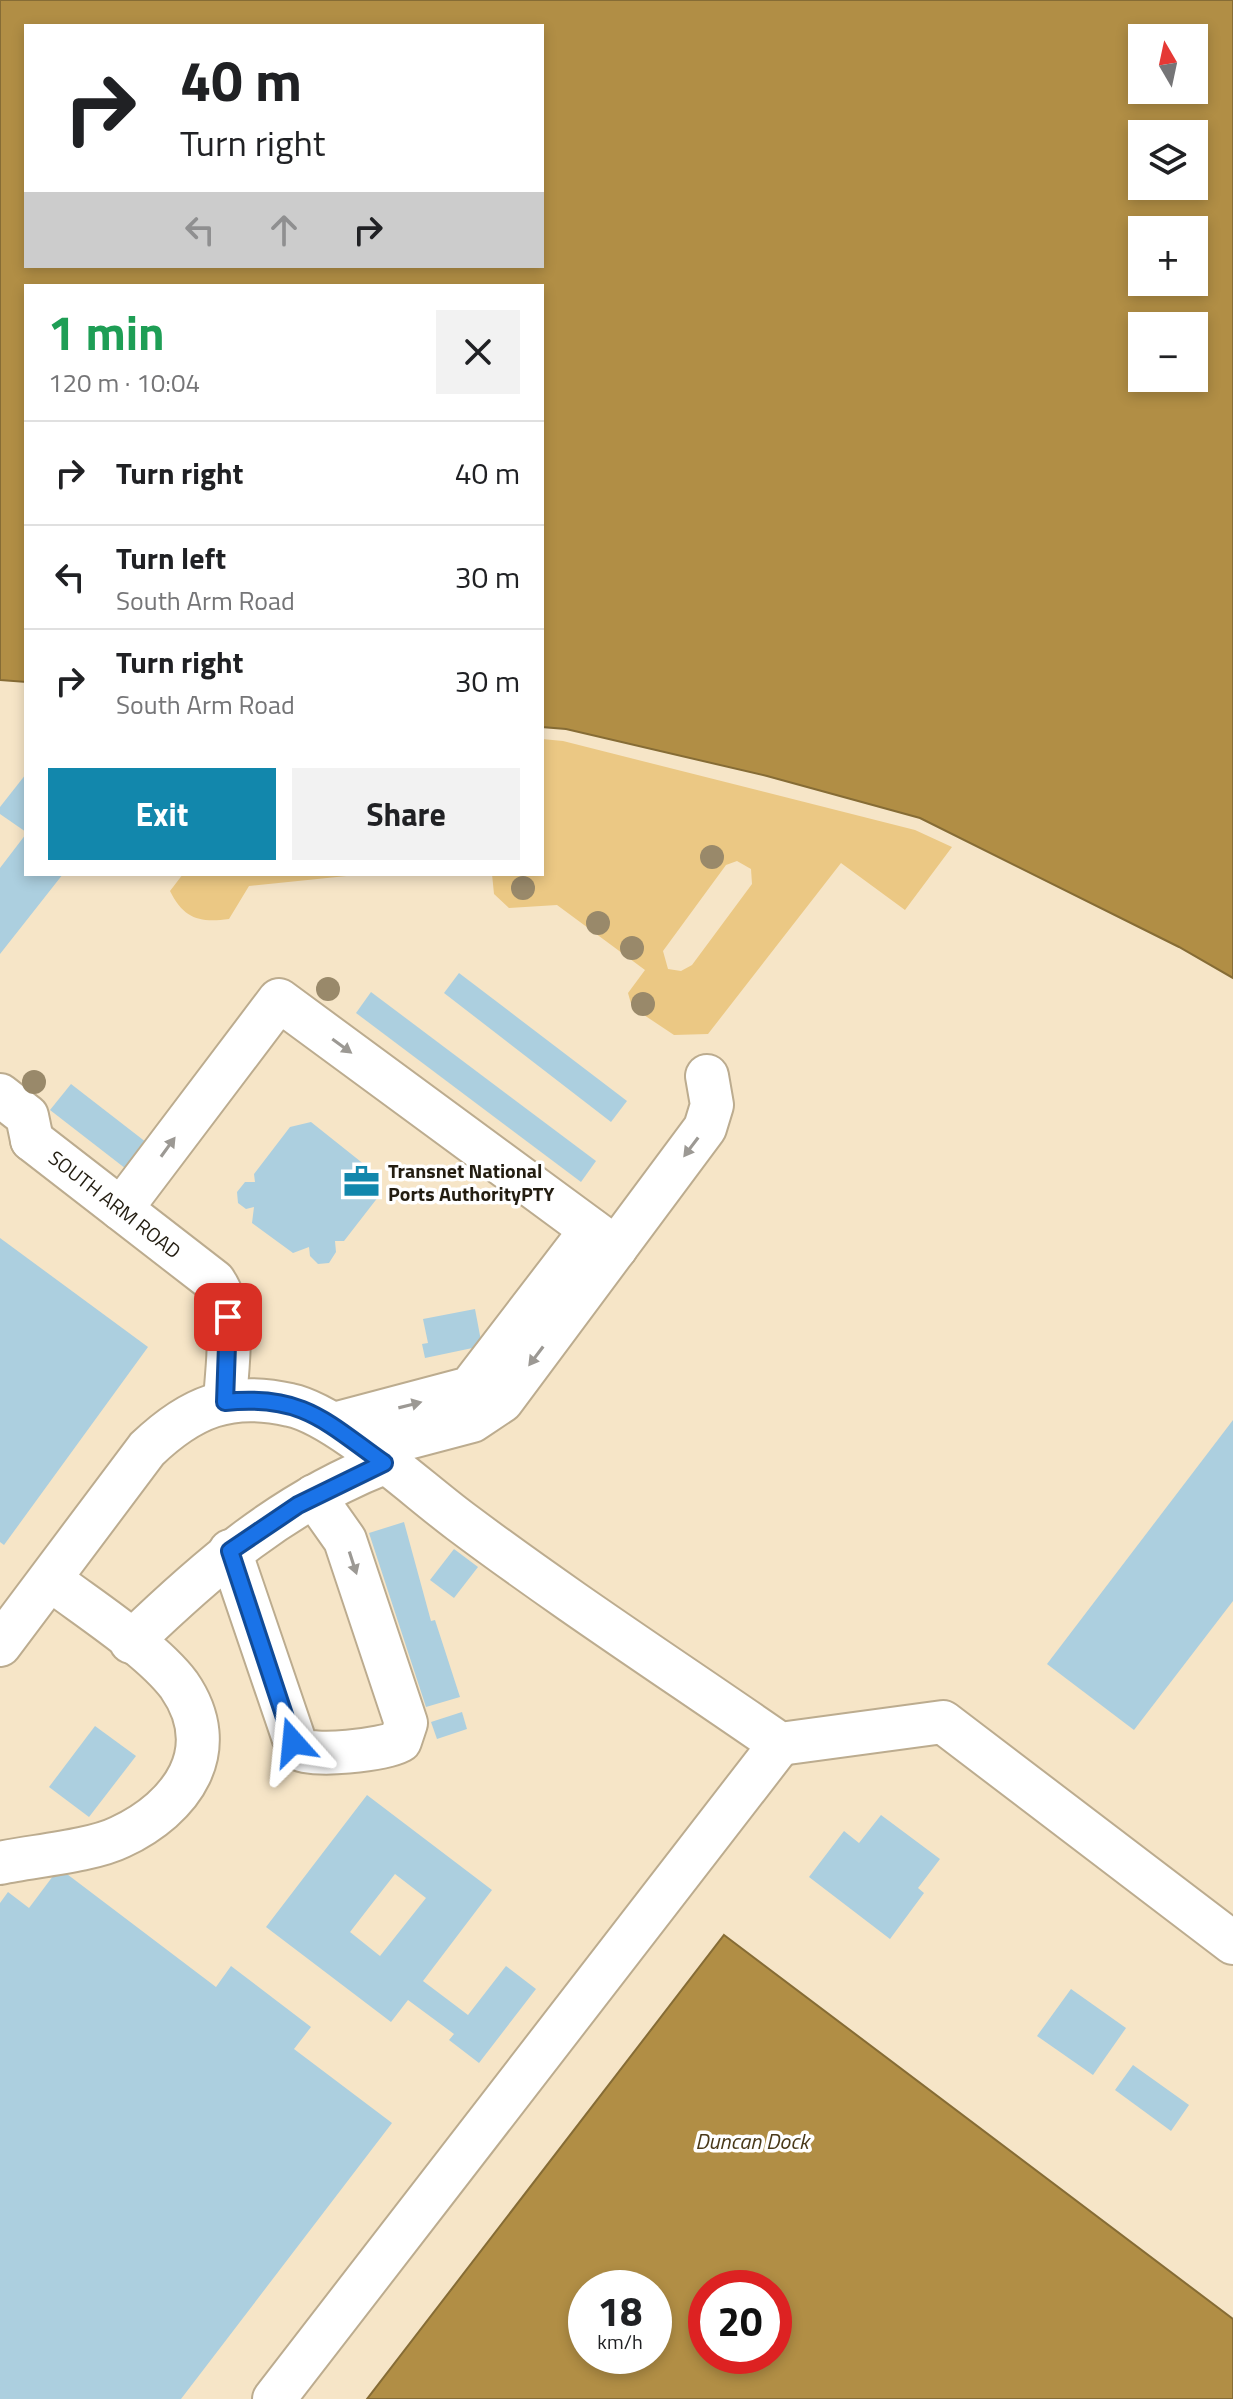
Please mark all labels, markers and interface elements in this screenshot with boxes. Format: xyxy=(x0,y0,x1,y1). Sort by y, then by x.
north arrow xyxy=(1128,24,1208,104)
map controls xyxy=(1128,24,1208,392)
text: 40 m xyxy=(180,38,302,123)
icon: right xyxy=(48,56,152,160)
text: Turn right xyxy=(180,115,325,170)
button: layers xyxy=(1128,120,1208,200)
icon: left xyxy=(178,208,222,252)
icon: ahead xyxy=(262,208,306,252)
icon: right xyxy=(346,208,390,252)
button: + xyxy=(1128,216,1208,296)
text: 1 min xyxy=(48,296,165,369)
button: close xyxy=(436,310,520,394)
button: − xyxy=(1128,312,1208,392)
text: 120 m · 10:04 xyxy=(48,363,200,402)
text: Turn right xyxy=(116,450,244,496)
text: 40 m xyxy=(455,450,520,496)
icon: right xyxy=(48,451,92,495)
text: Turn left xyxy=(116,535,226,581)
text: 30 m xyxy=(455,554,520,600)
icon: left xyxy=(48,555,92,599)
text: South Arm Road xyxy=(116,581,295,620)
text: Turn right xyxy=(116,639,244,685)
text: 30 m xyxy=(455,658,520,704)
icon: right xyxy=(48,659,92,703)
text: South Arm Road xyxy=(116,685,295,724)
button: Exit xyxy=(48,768,276,860)
button: Share xyxy=(292,768,520,860)
one-way arrow xyxy=(331,1038,353,1054)
one-way arrow xyxy=(160,1136,175,1157)
one-way arrow xyxy=(683,1137,699,1158)
street label: SOUTH ARM ROAD xyxy=(42,1142,188,1266)
place label: Transnet National Ports AuthorityPTY xyxy=(388,1155,555,1209)
office icon: Transnet National Ports AuthorityPTY xyxy=(343,1163,381,1201)
pin xyxy=(194,1283,262,1351)
icon: arrive xyxy=(206,1295,250,1339)
one-way arrow xyxy=(528,1346,544,1367)
one-way arrow xyxy=(397,1399,422,1411)
one-way arrow xyxy=(347,1551,359,1575)
position arrow xyxy=(251,1700,335,1784)
water label: Duncan Dock xyxy=(695,2124,811,2158)
speed limit sign: 20 xyxy=(688,2270,792,2374)
text: 18 xyxy=(598,2281,642,2342)
text: km/h xyxy=(597,2326,643,2357)

